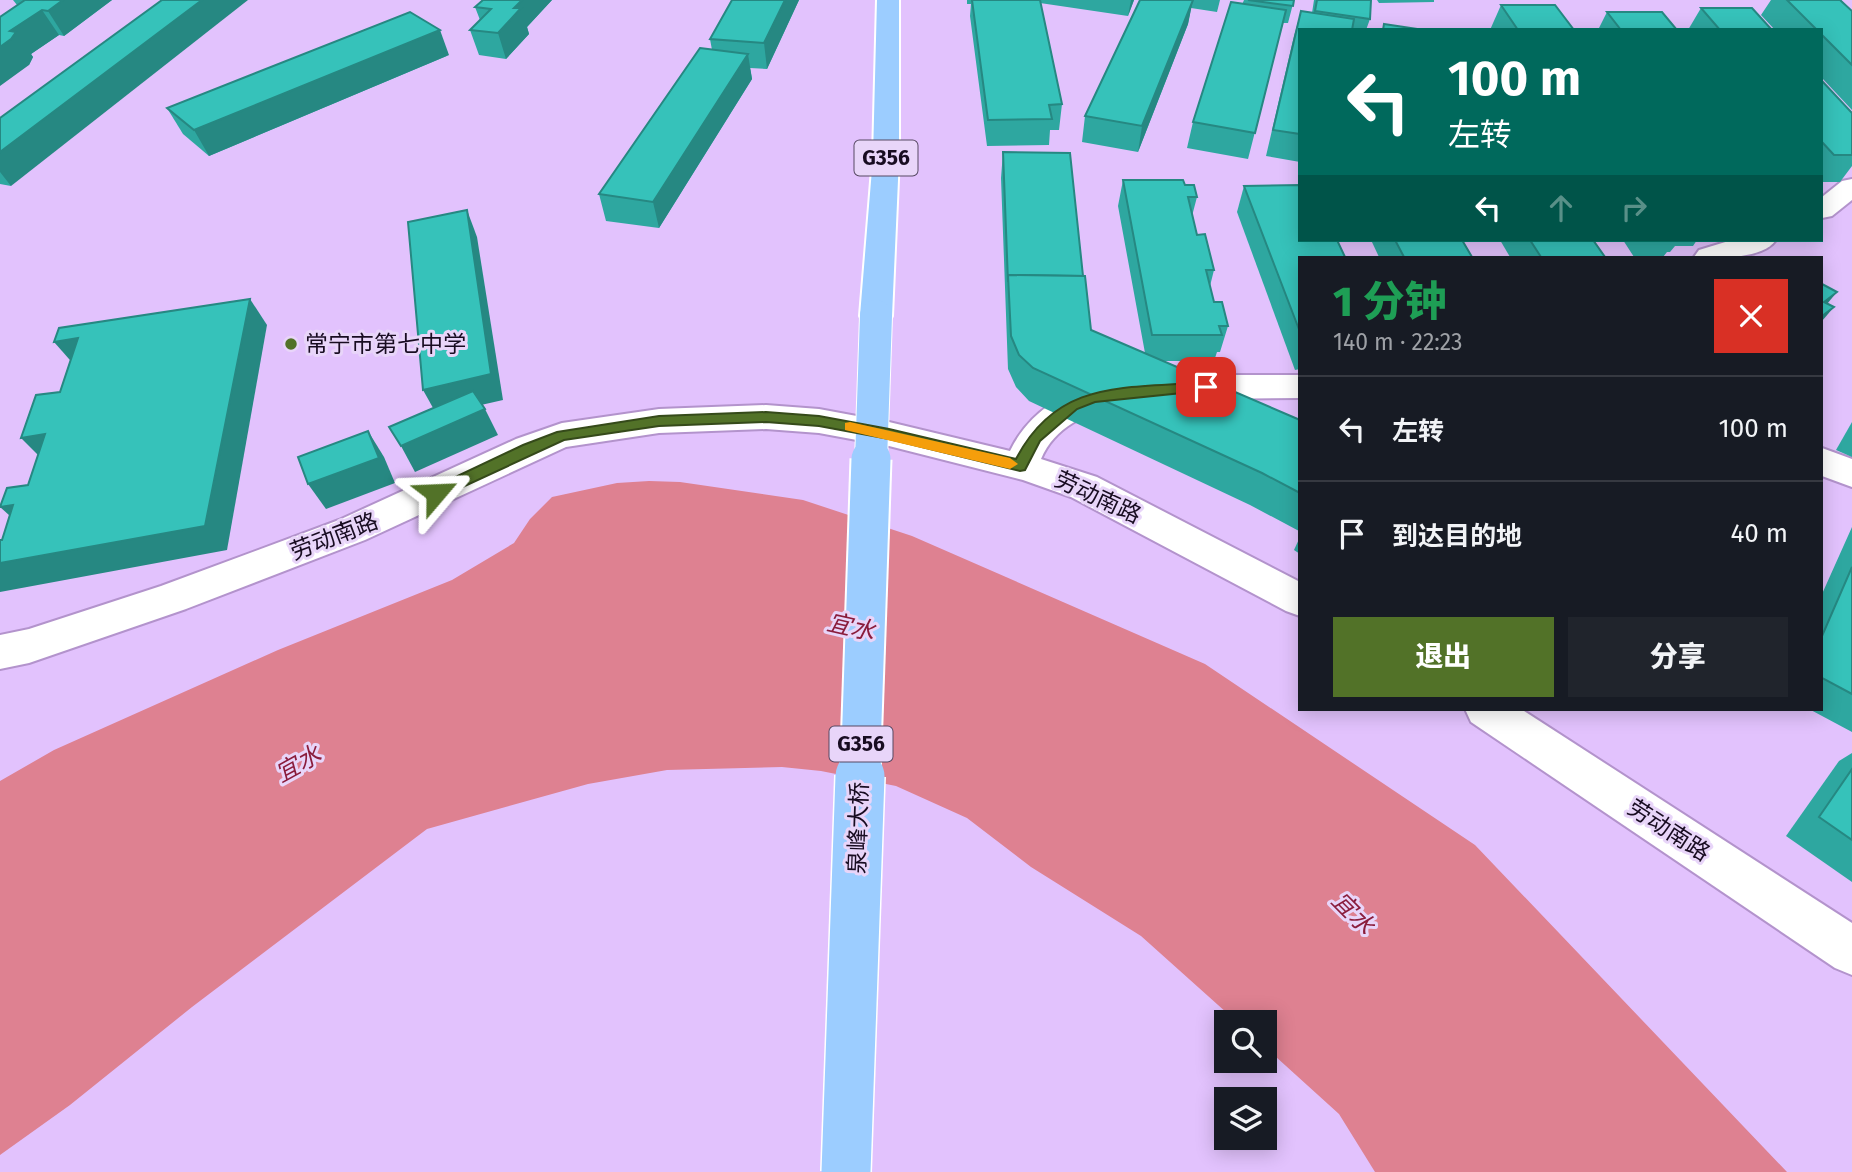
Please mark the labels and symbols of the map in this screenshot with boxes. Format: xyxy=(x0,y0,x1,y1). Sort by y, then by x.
road number: G356 xyxy=(854,140,917,176)
place label: 常宁市第七中学 xyxy=(305,330,466,358)
marker: 常宁市第七中学 xyxy=(283,336,299,352)
pin xyxy=(1176,357,1236,417)
position arrow xyxy=(399,456,473,530)
street label: 劳动南路 xyxy=(1050,465,1146,529)
street label: 劳动南路 xyxy=(286,506,382,566)
water label: 宜水 xyxy=(824,608,879,646)
road number: G356 xyxy=(830,726,892,762)
water label: 宜水 xyxy=(270,740,327,788)
street label: 泉峰大桥 xyxy=(842,782,874,874)
street label: 劳动南路 xyxy=(1623,793,1715,867)
water label: 宜水 xyxy=(1326,886,1381,941)

